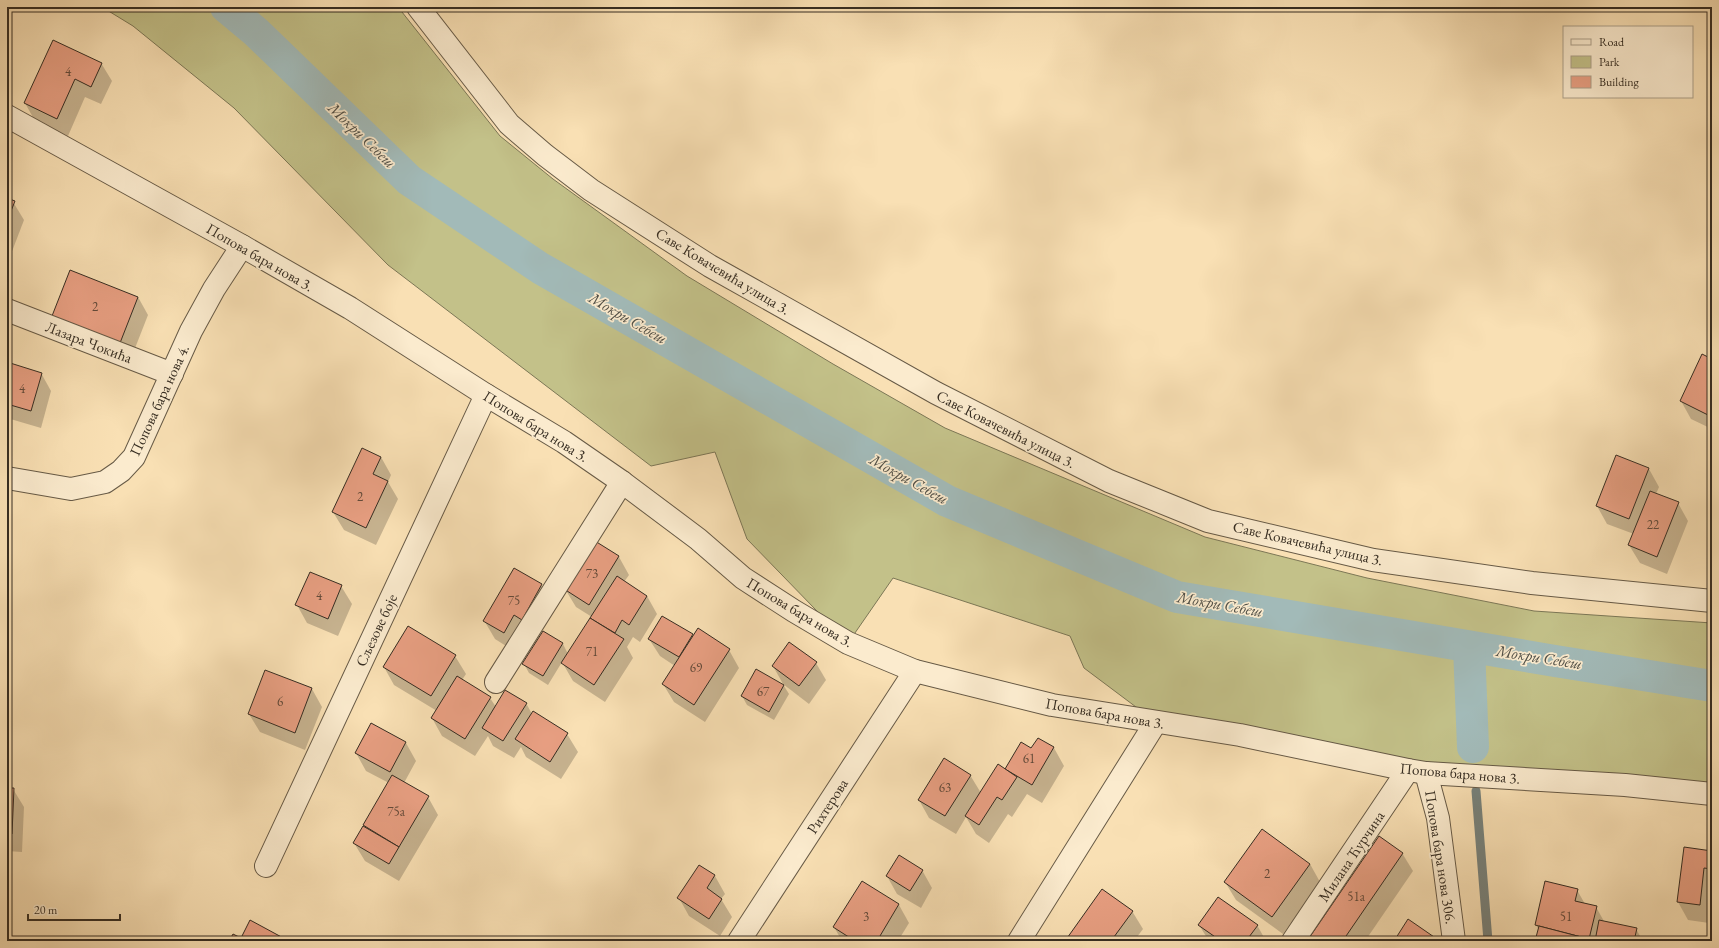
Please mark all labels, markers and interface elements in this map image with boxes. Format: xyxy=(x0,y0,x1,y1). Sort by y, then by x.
legend xyxy=(1563,26,1693,98)
text: Road xyxy=(1599,34,1625,50)
text: Park xyxy=(1599,54,1620,70)
house number: 4 xyxy=(65,63,72,80)
text: Building xyxy=(1599,74,1640,90)
water label: Мокри Себеш xyxy=(323,97,400,173)
street label: Попова бара нова 3. xyxy=(203,219,317,295)
street label: Саве Ковачевића улица 3. xyxy=(652,223,794,319)
water label: Мокри Себеш xyxy=(584,287,671,349)
house number: 2 xyxy=(92,298,99,315)
street label: Лазара Чокића xyxy=(43,317,135,367)
street label: Попова бара нова 4. xyxy=(125,341,193,459)
house number: 4 xyxy=(19,380,26,397)
street label: Попова бара нова 3. xyxy=(480,386,592,466)
street label: Саве Ковачевића улица 3. xyxy=(933,386,1079,472)
water label: Мокри Себеш xyxy=(865,448,952,509)
house number: 2 xyxy=(357,488,364,505)
house number: 22 xyxy=(1647,516,1660,533)
street label: Саве Ковачевића улица 3. xyxy=(1231,517,1385,569)
house number: 73 xyxy=(586,565,598,582)
street label: Попова бара нова 3. xyxy=(743,573,857,651)
water label: Мокри Себеш xyxy=(1175,586,1264,622)
house number: 4 xyxy=(316,587,323,604)
street label: Сљезове боје xyxy=(351,591,401,669)
house number: 75 xyxy=(508,592,520,609)
water label: Мокри Себеш xyxy=(1494,640,1583,674)
house number: 71 xyxy=(586,643,598,660)
house number: 69 xyxy=(690,659,703,676)
house number: 67 xyxy=(757,683,770,700)
house number: 6 xyxy=(277,693,283,710)
street label: Попова бара нова 3. xyxy=(1044,693,1166,733)
house number: 61 xyxy=(1023,750,1035,767)
street label: Попова бара нова 3. xyxy=(1399,758,1521,788)
street label: Рихтерова xyxy=(802,775,852,837)
house number: 63 xyxy=(939,779,951,796)
street label: Попова бара нова 306. xyxy=(1421,789,1461,925)
house number: 75a xyxy=(387,803,406,820)
street label: Милана Ћурчина xyxy=(1314,807,1388,905)
house number: 2 xyxy=(1264,865,1271,882)
house number: 51a xyxy=(1347,888,1366,905)
scale bar xyxy=(28,896,120,922)
text: 20 m xyxy=(34,902,58,918)
house number: 3 xyxy=(863,908,869,925)
house number: 51 xyxy=(1560,908,1572,925)

